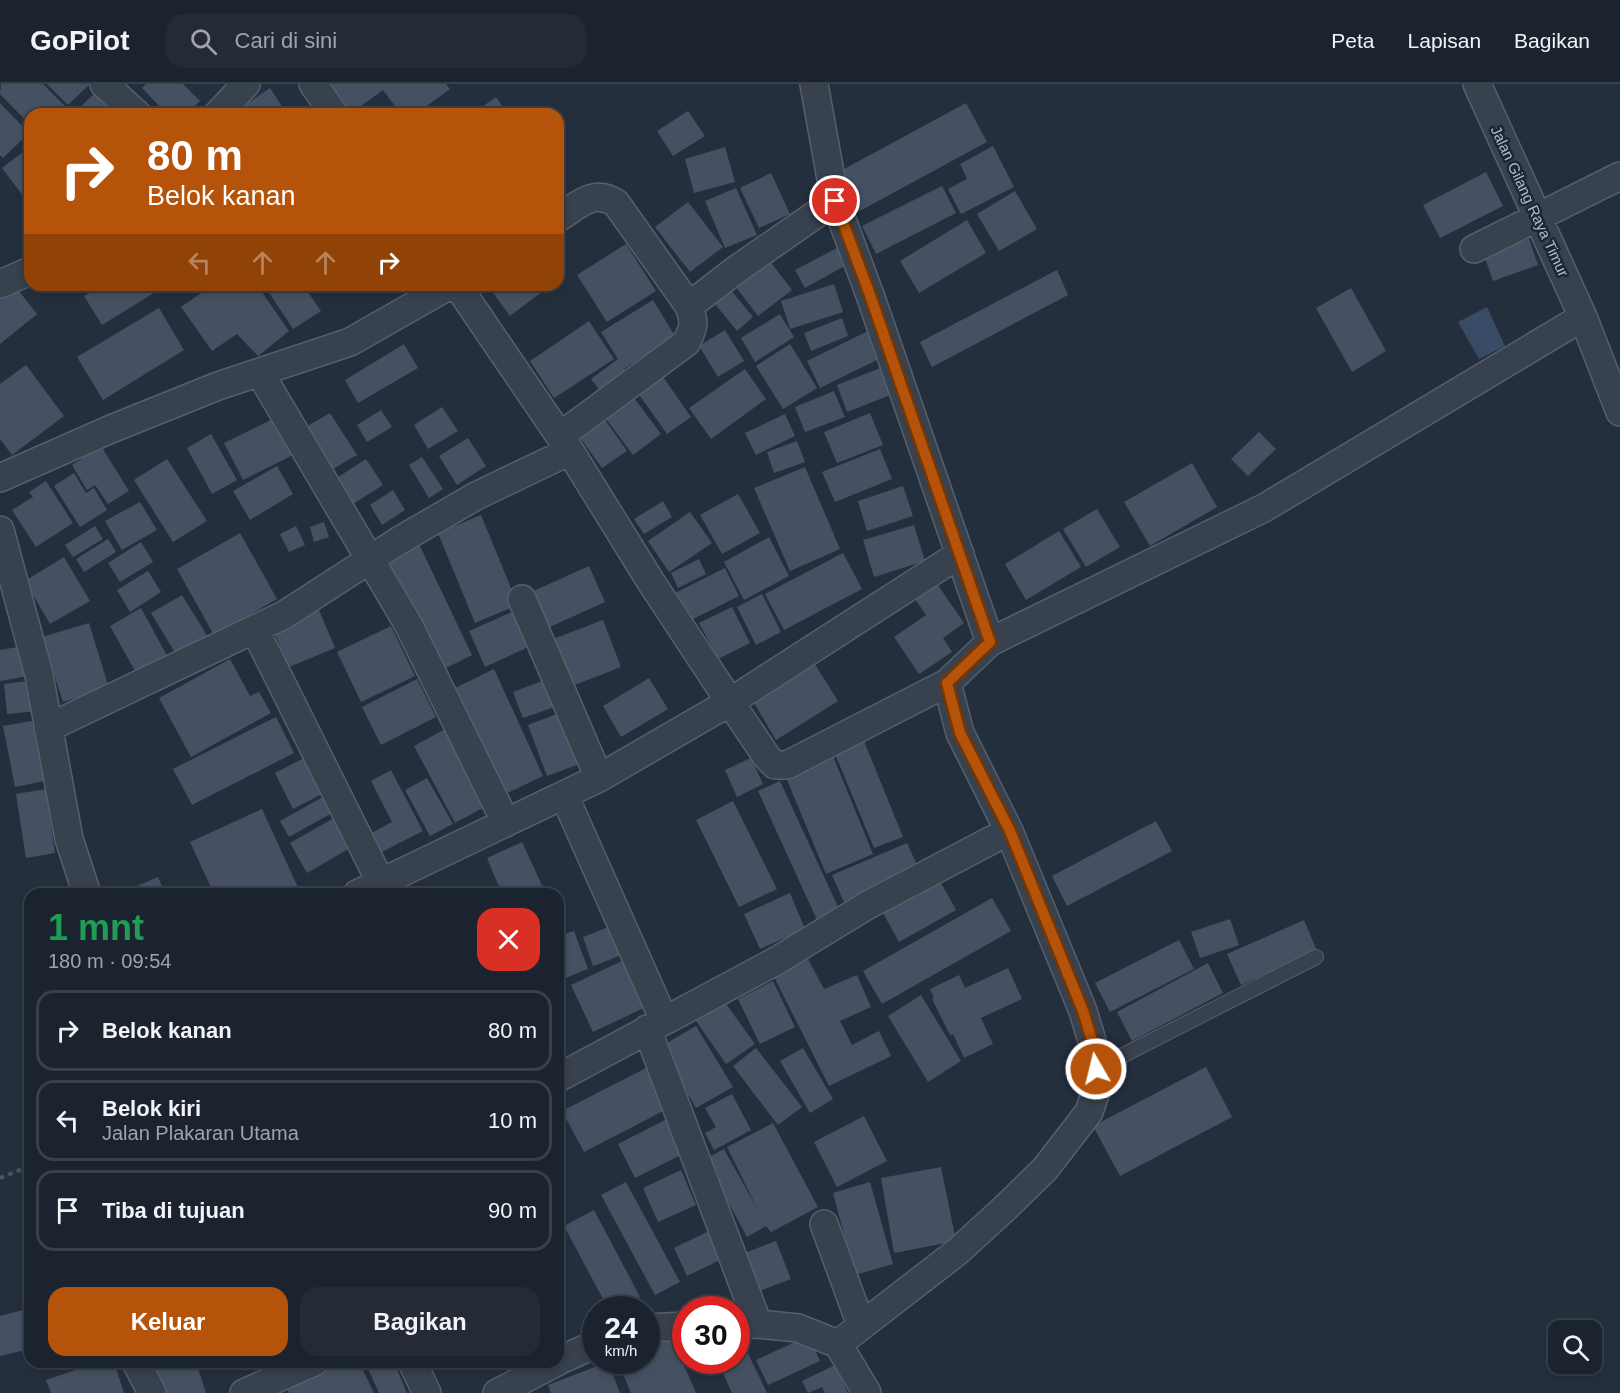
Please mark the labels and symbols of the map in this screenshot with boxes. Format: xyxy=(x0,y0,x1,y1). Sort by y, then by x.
street label: Jalan Gilang Raya Timur xyxy=(1488,123,1572,279)
pin xyxy=(809,175,860,226)
position arrow xyxy=(1064,1037,1128,1101)
speed limit sign: 30 xyxy=(672,1296,750,1374)

